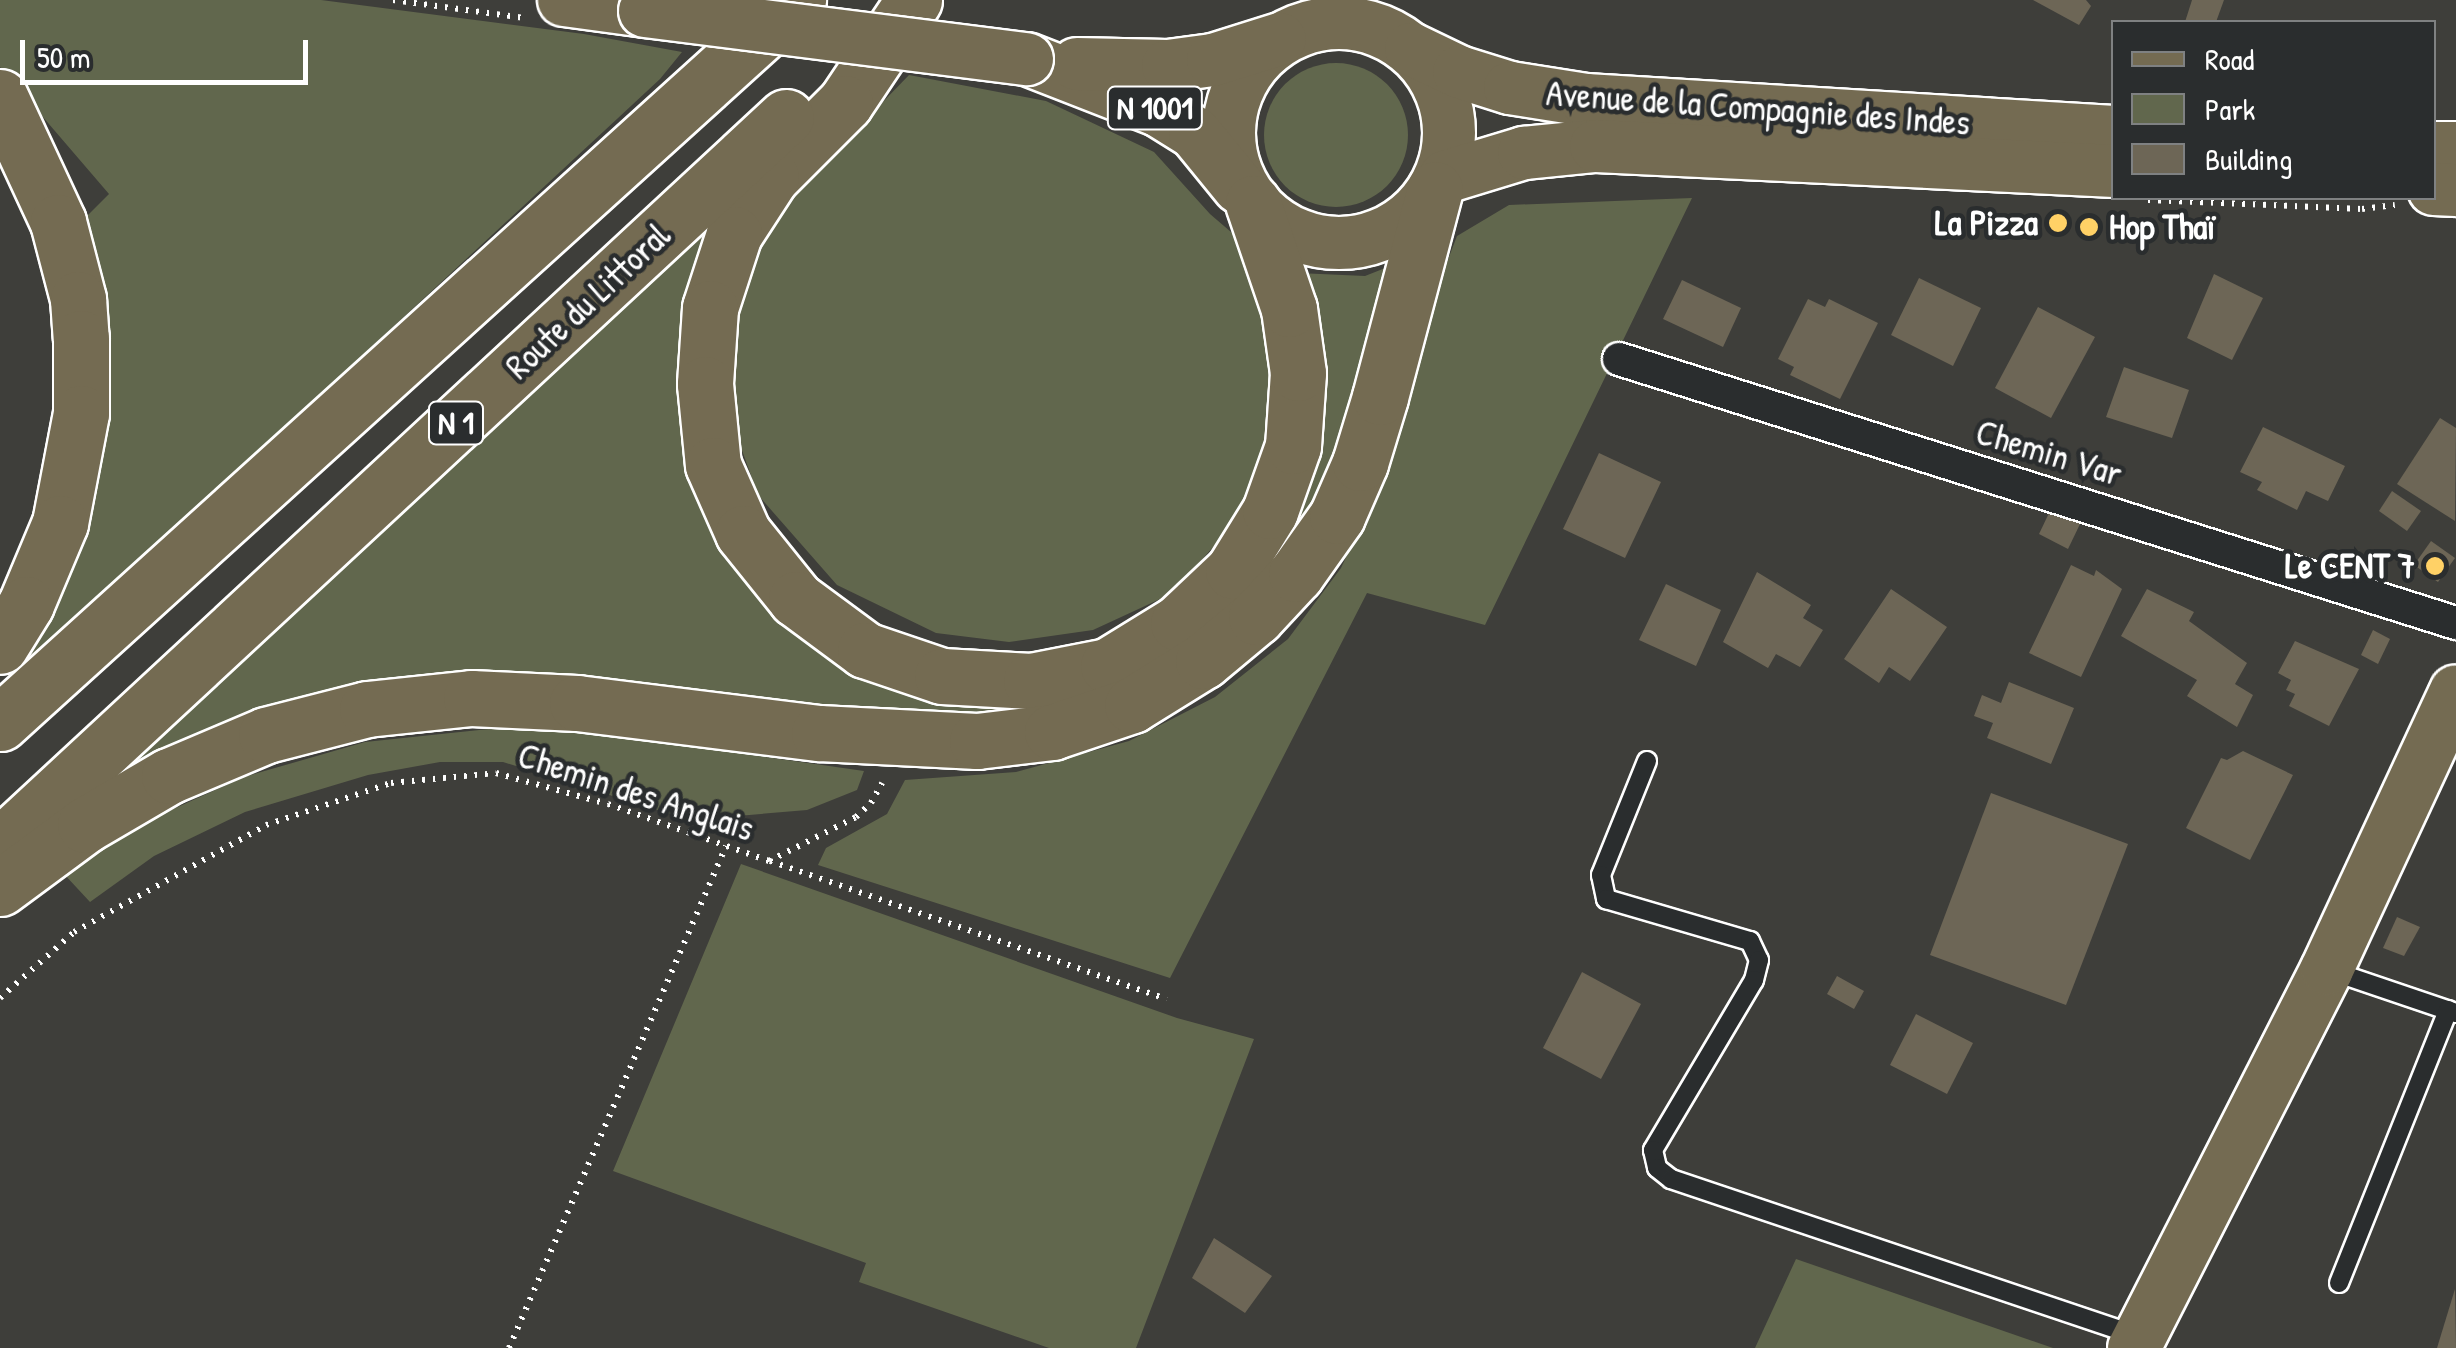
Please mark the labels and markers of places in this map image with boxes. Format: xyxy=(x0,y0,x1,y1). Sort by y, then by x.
place label: La Pizza xyxy=(1935,202,2038,244)
place label: Hop Thaï xyxy=(2109,206,2215,248)
marker: La Pizza xyxy=(2047,212,2069,234)
marker: Hop Thaï xyxy=(2078,216,2100,238)
place label: Le CENT 7 xyxy=(2285,545,2415,587)
marker: Le CENT 7 xyxy=(2424,555,2446,577)

